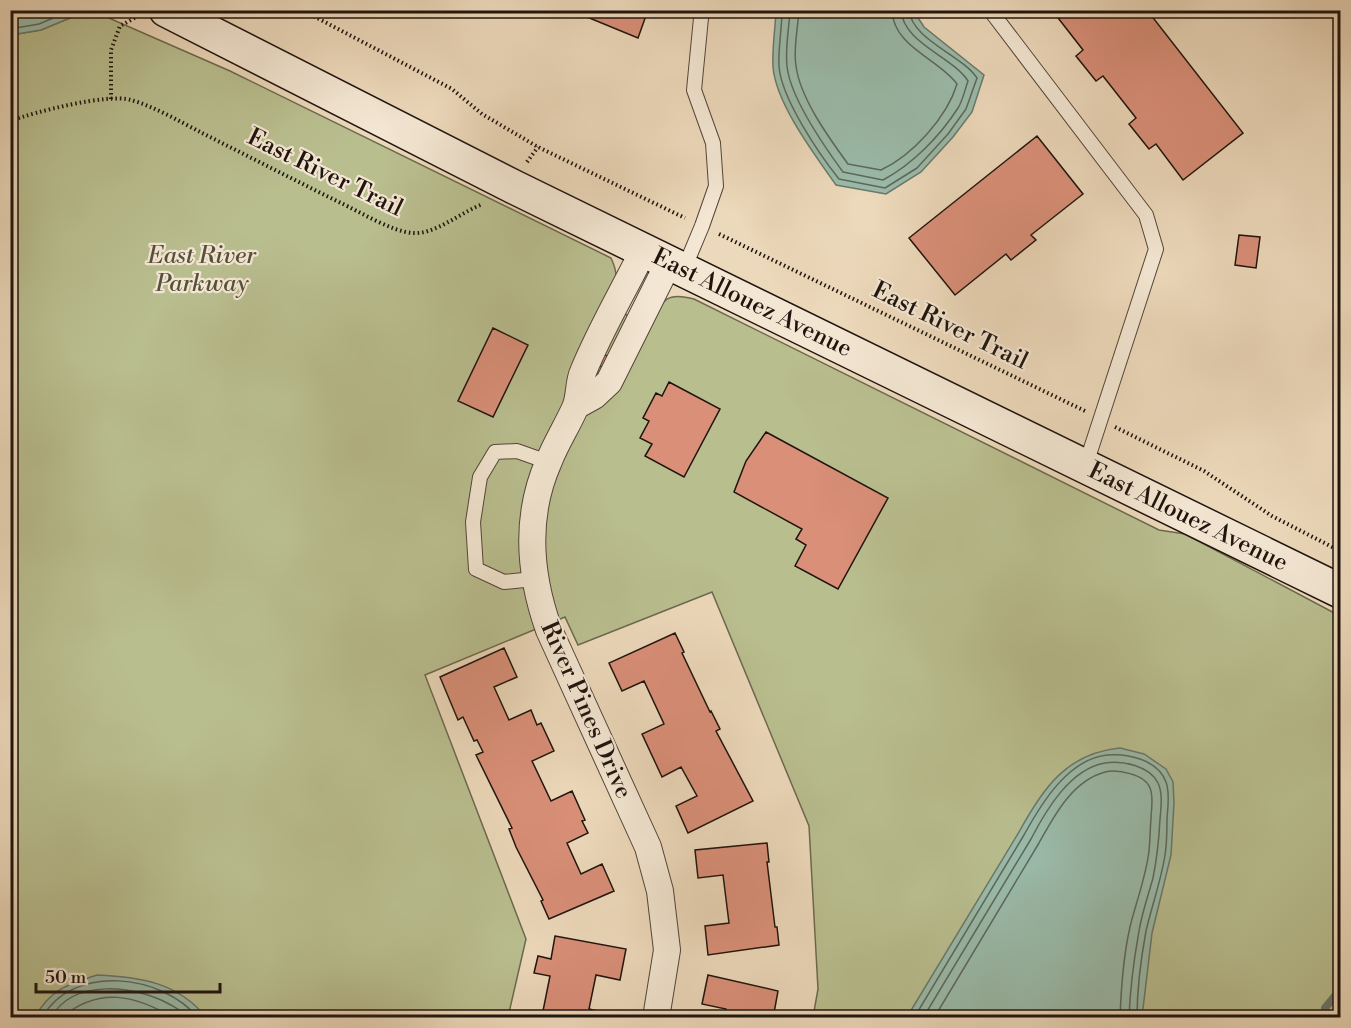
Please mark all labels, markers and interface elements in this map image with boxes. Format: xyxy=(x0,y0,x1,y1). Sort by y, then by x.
street label: East River Trail xyxy=(242,122,408,224)
park label: East River Parkway xyxy=(147,241,257,299)
street label: East Allouez Avenue xyxy=(647,242,857,364)
street label: East River Trail xyxy=(867,275,1033,377)
street label: East Allouez Avenue xyxy=(1083,456,1293,578)
street label: River Pines Drive xyxy=(533,617,639,803)
scale bar xyxy=(36,956,220,994)
text: 50 m xyxy=(45,966,87,989)

